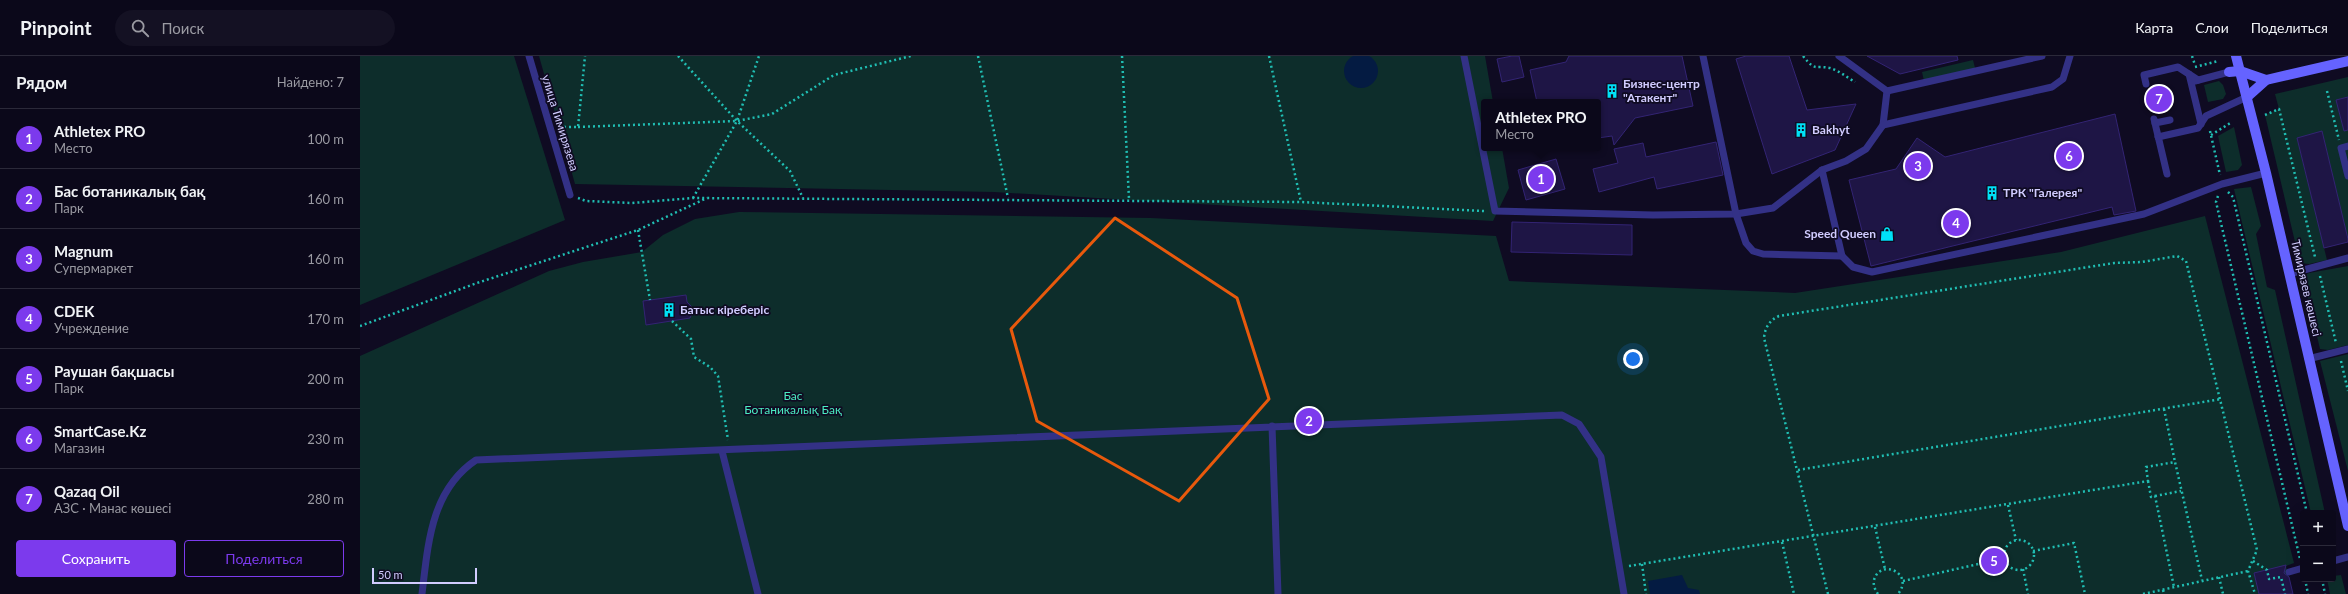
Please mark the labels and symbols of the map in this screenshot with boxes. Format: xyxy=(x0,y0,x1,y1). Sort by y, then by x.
street label: улица Тимирязева xyxy=(539,73,582,173)
place label: Бизнес-центр "Атакент" xyxy=(1623,76,1700,105)
building icon: Бизнес-центр "Атакент" xyxy=(1604,83,1620,99)
pin: 7 xyxy=(2146,84,2172,114)
building icon: Bakhyt xyxy=(1793,122,1809,138)
place label: Bakhyt xyxy=(1812,122,1850,137)
pin: 6 xyxy=(2056,141,2082,171)
pin: 3 xyxy=(1905,151,1931,181)
pin: 1 xyxy=(1528,164,1554,194)
building icon: ТРК "Галерея" xyxy=(1984,185,2000,201)
place label: ТРК "Галерея" xyxy=(2003,185,2082,200)
pin: 4 xyxy=(1943,208,1969,238)
place label: Speed Queen xyxy=(1804,226,1876,241)
shop icon: Speed Queen xyxy=(1879,226,1895,242)
street label: Тимирязев көшесі xyxy=(2288,238,2325,338)
building icon: Батыс кіреберіс xyxy=(661,302,677,318)
place label: Батыс кіреберіс xyxy=(680,302,769,317)
your location xyxy=(1623,349,1643,369)
park label: Бас Ботаникалық Бақ xyxy=(744,388,842,417)
pin: 2 xyxy=(1296,406,1322,436)
pin: 5 xyxy=(1981,546,2007,576)
scale bar xyxy=(372,566,477,585)

